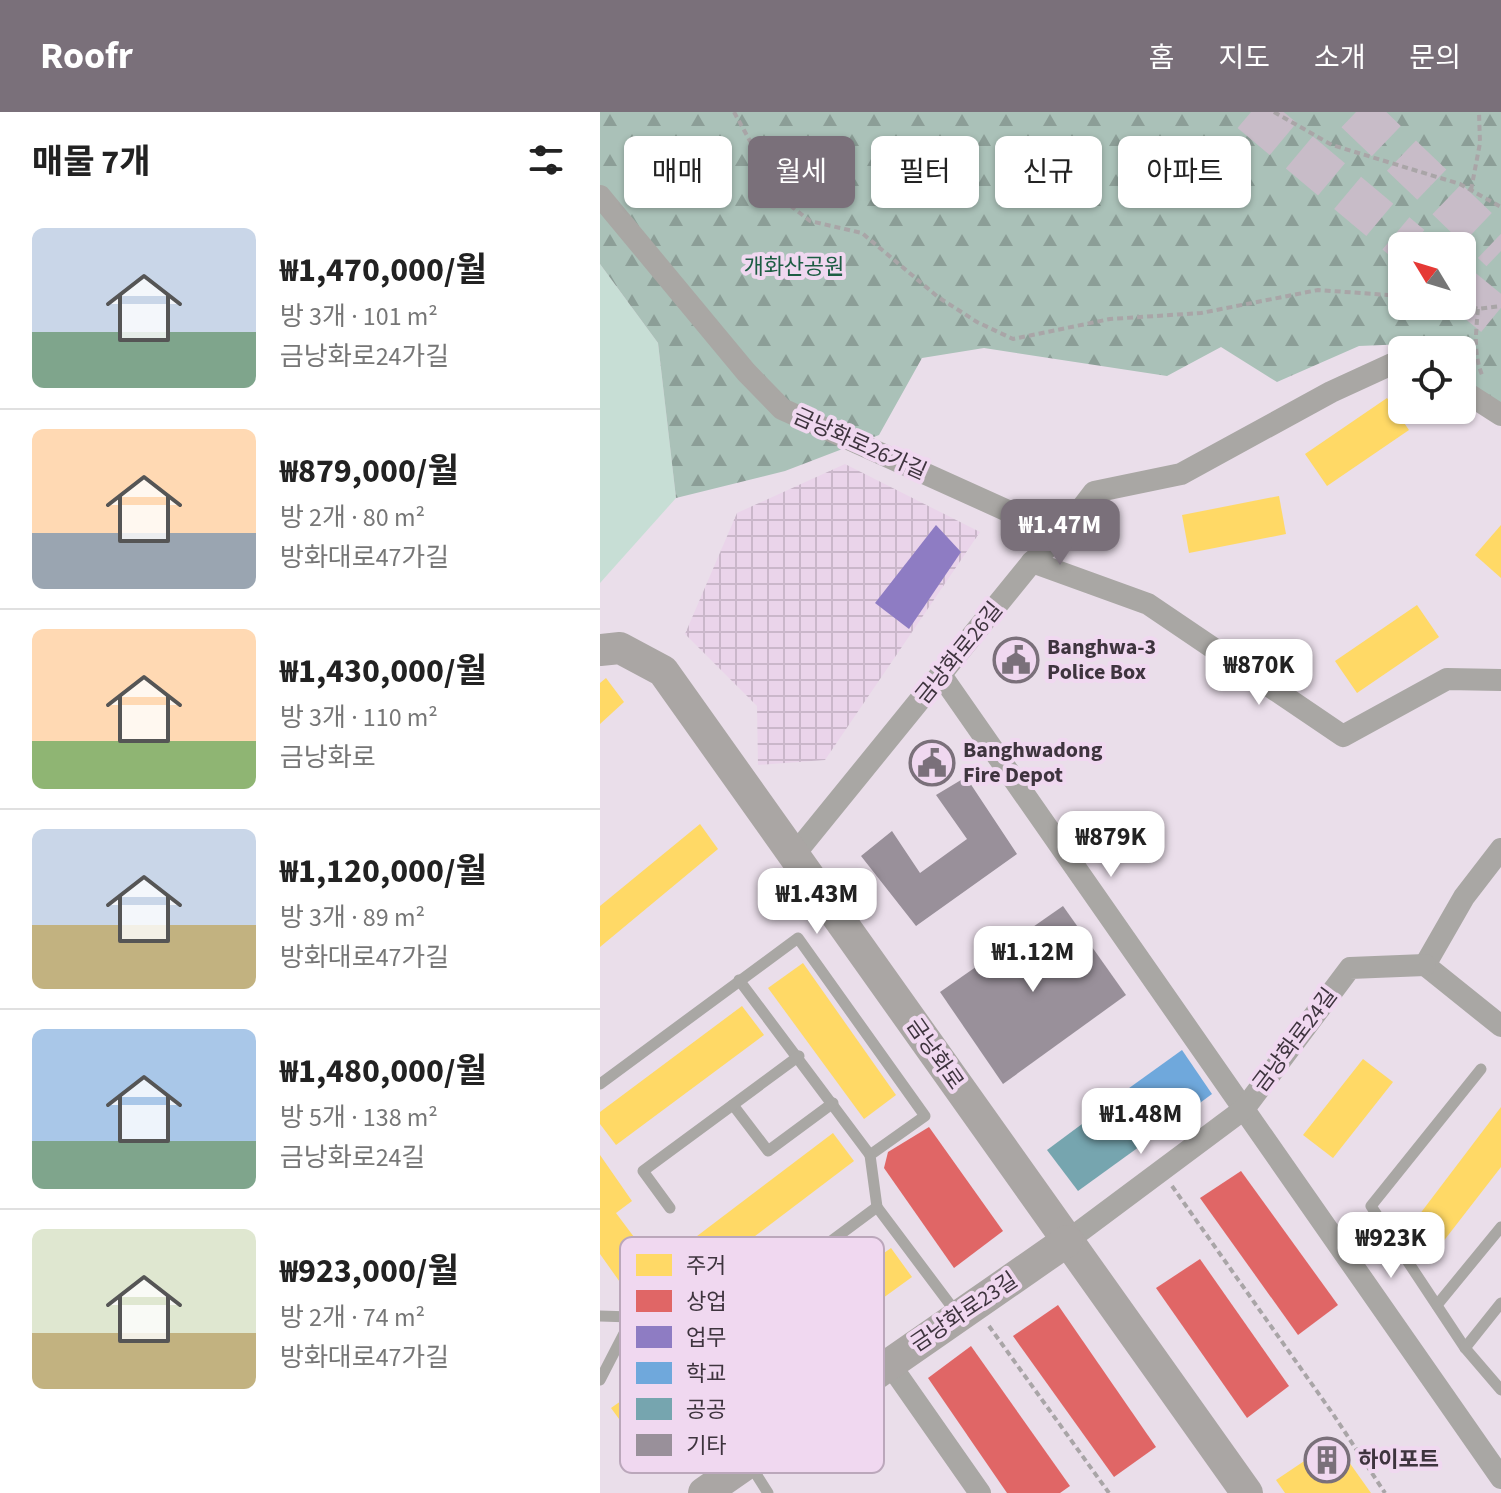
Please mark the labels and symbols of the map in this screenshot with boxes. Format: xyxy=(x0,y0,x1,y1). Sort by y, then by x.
north arrow xyxy=(1388,232,1476,320)
park label: 개화산공원 xyxy=(743,251,845,283)
street label: 금낭화로26가길 xyxy=(788,400,932,488)
pin: ₩1.47M xyxy=(995,499,1125,567)
street label: 금낭화로26길 xyxy=(908,595,1010,711)
place label: Banghwa-3 Police Box xyxy=(1047,631,1156,688)
public building icon: Banghwa-3 Police Box xyxy=(992,636,1040,684)
pin: ₩870K xyxy=(1203,639,1315,707)
place label: Banghwadong Fire Depot xyxy=(963,734,1103,791)
public building icon: Banghwadong Fire Depot xyxy=(908,739,956,787)
pin: ₩879K xyxy=(1055,811,1167,879)
pin: ₩1.43M xyxy=(752,868,882,936)
pin: ₩1.12M xyxy=(968,926,1098,994)
street label: 금낭화로24길 xyxy=(1245,981,1345,1099)
street label: 금낭화로 xyxy=(899,1012,971,1096)
pin: ₩1.48M xyxy=(1076,1088,1206,1156)
pin: ₩923K xyxy=(1335,1212,1447,1280)
legend xyxy=(620,1237,884,1473)
text: 주거 xyxy=(686,1250,726,1282)
street label: 금낭화로23길 xyxy=(904,1264,1024,1360)
text: 상업 xyxy=(686,1286,726,1318)
text: 업무 xyxy=(686,1322,726,1354)
text: 학교 xyxy=(686,1358,726,1390)
text: 공공 xyxy=(686,1394,726,1426)
text: 기타 xyxy=(686,1430,726,1462)
building icon: 하이포트 xyxy=(1303,1436,1351,1484)
place label: 하이포트 xyxy=(1358,1444,1439,1476)

